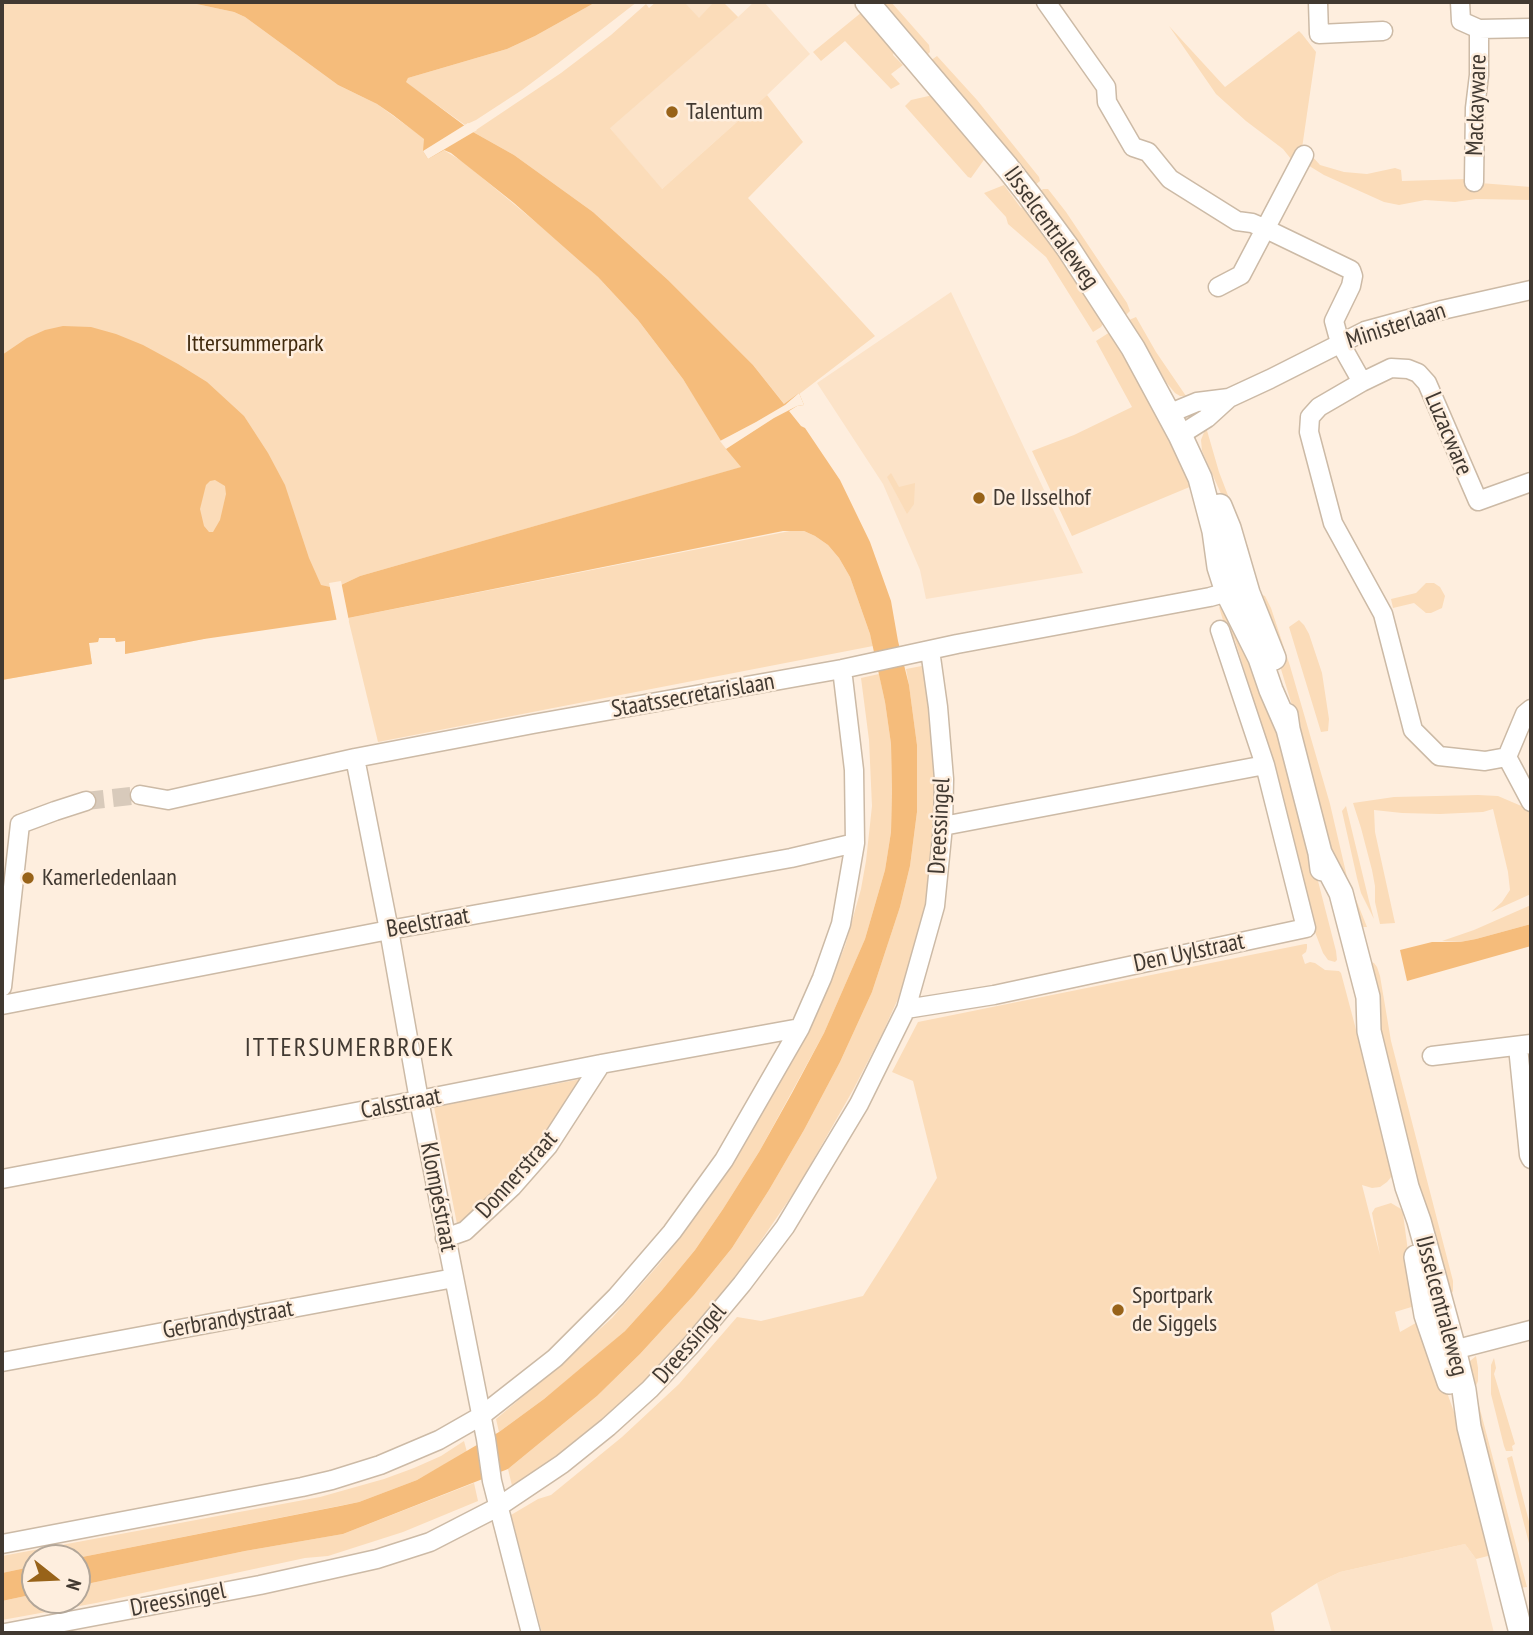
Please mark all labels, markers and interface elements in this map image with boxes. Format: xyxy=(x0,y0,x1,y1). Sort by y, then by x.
street label: Mackayware xyxy=(1461,54,1493,156)
place label: Talentum xyxy=(686,98,763,126)
marker: Talentum xyxy=(664,104,680,120)
street label: IJsselcentraleweg xyxy=(997,161,1105,295)
street label: Ministerlaan xyxy=(1343,296,1449,356)
park label: Ittersummerpark xyxy=(186,330,324,358)
street label: Luzacware xyxy=(1418,388,1478,480)
place label: De IJsselhof xyxy=(993,484,1091,512)
marker: De IJsselhof xyxy=(971,490,987,506)
street label: Staatssecretarislaan xyxy=(609,667,777,725)
street label: Dreessingel xyxy=(923,777,957,875)
place label: Kamerledenlaan xyxy=(42,864,177,892)
marker: Kamerledenlaan xyxy=(20,870,36,886)
street label: Beelstraat xyxy=(384,902,472,944)
street label: Den Uylstraat xyxy=(1131,927,1247,979)
district label: ITTERSUMERBROEK xyxy=(247,1033,453,1065)
street label: Calsstraat xyxy=(358,1082,444,1126)
street label: Donnerstraat xyxy=(470,1125,564,1225)
street label: Klompéstraat xyxy=(413,1140,463,1254)
street label: IJsselcentraleweg xyxy=(1408,1233,1474,1379)
place label: Sportpark de Siggels xyxy=(1132,1282,1217,1338)
street label: Gerbrandystraat xyxy=(161,1294,295,1346)
street label: Dreessingel xyxy=(647,1298,733,1390)
marker: Sportpark de Siggels xyxy=(1110,1302,1126,1318)
north arrow xyxy=(21,1544,91,1614)
text: N xyxy=(61,1576,87,1593)
street label: Dreessingel xyxy=(128,1577,228,1623)

